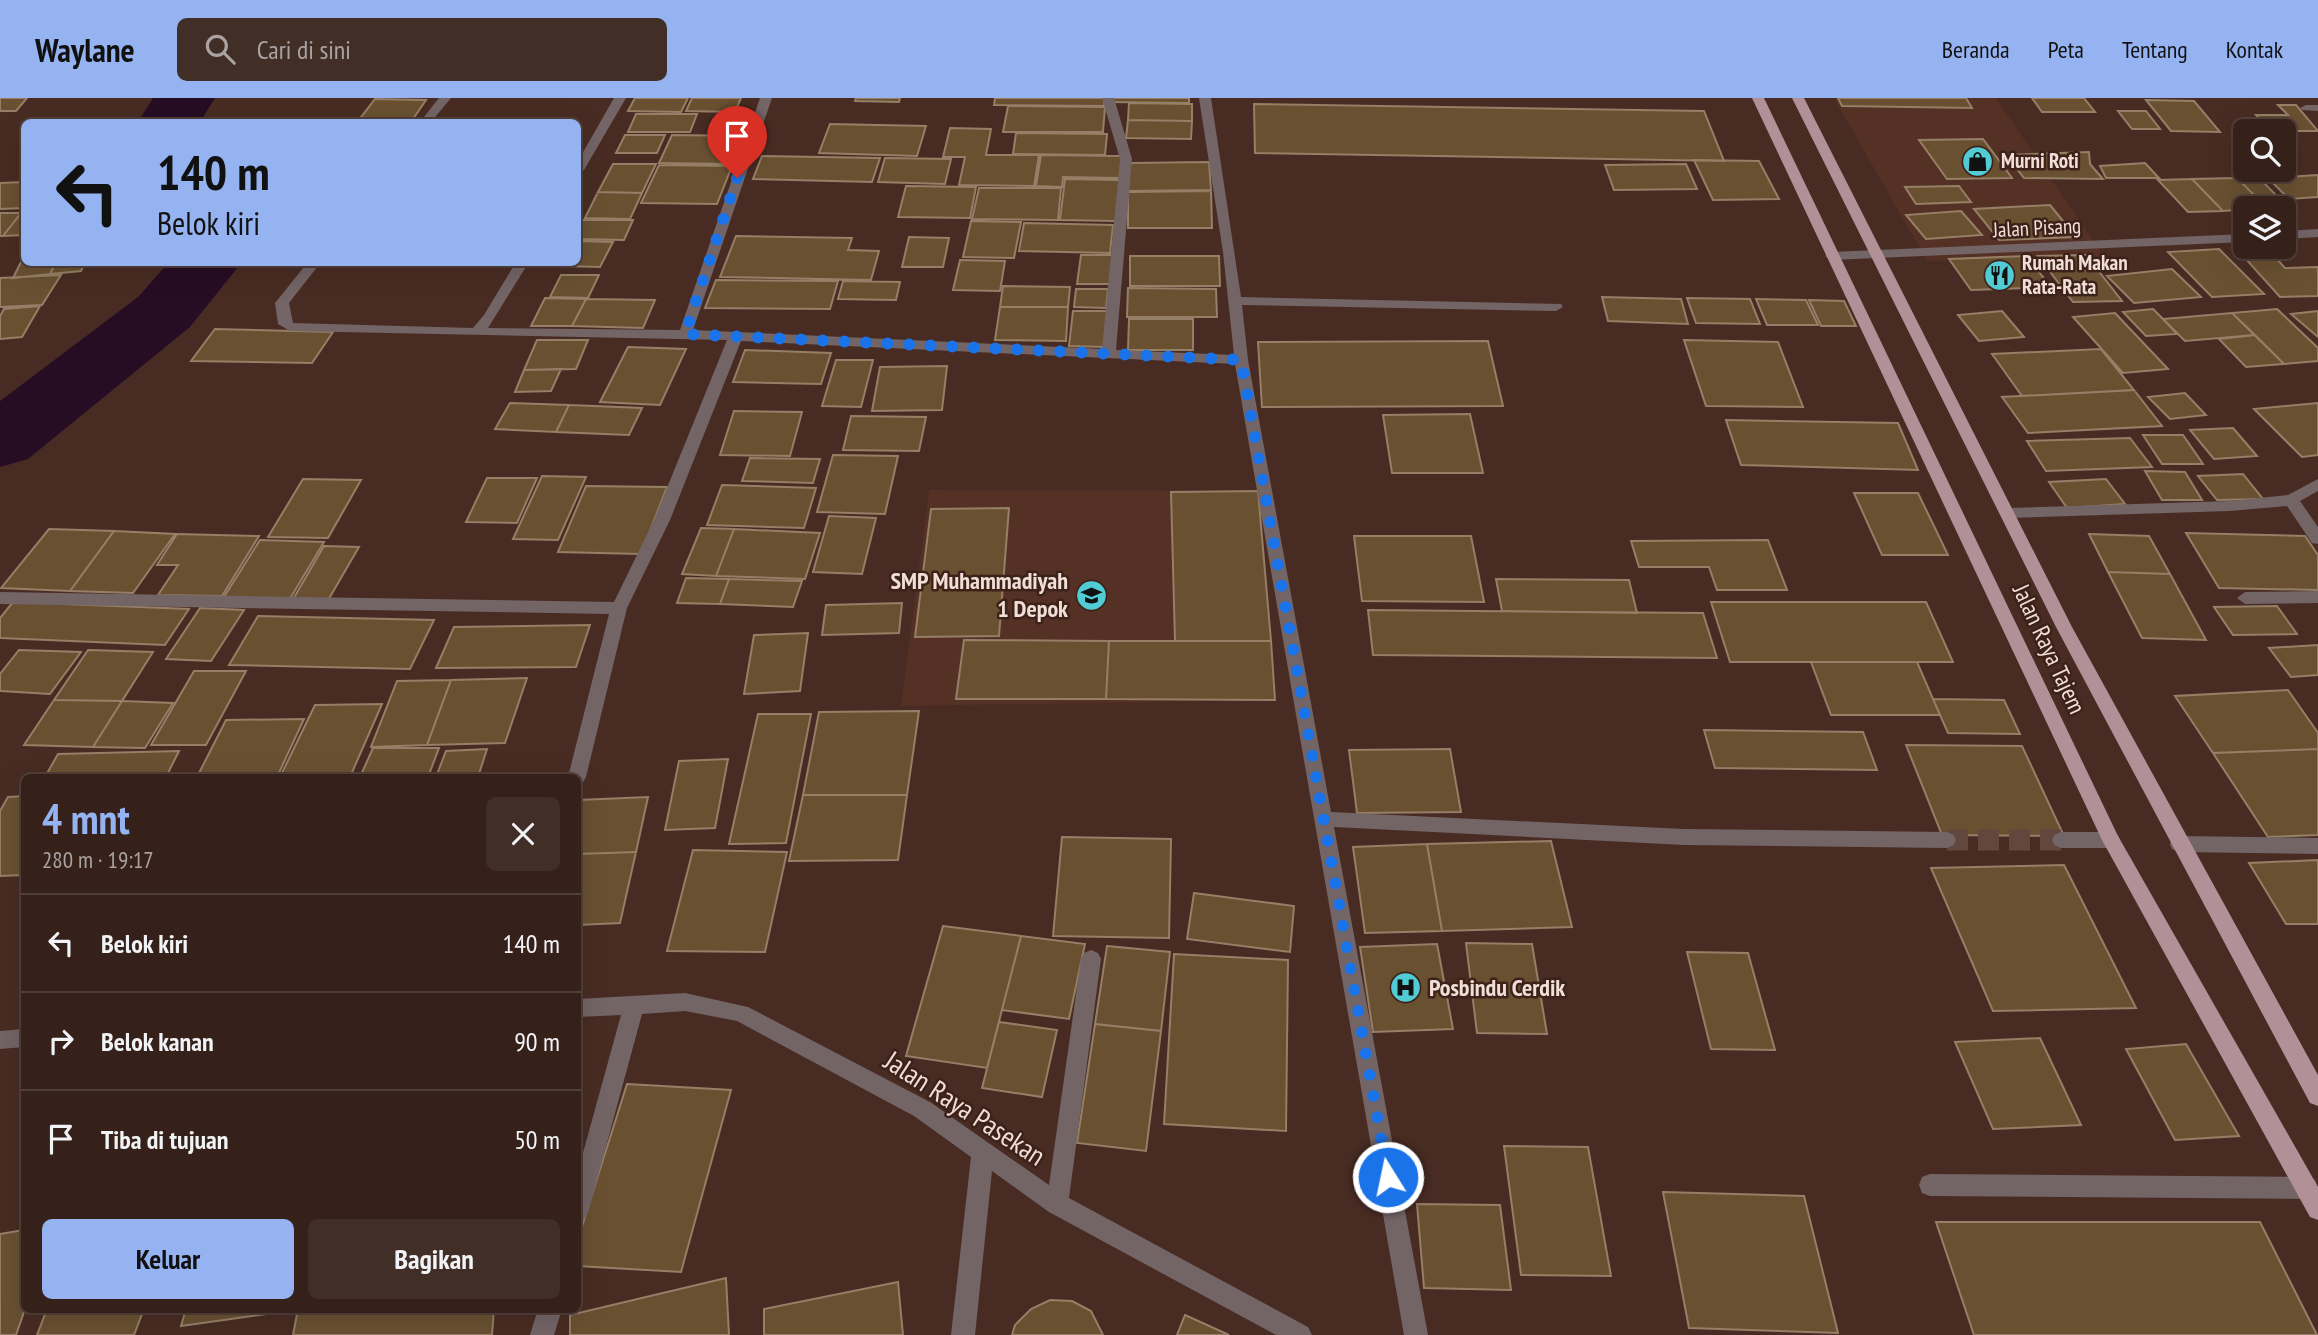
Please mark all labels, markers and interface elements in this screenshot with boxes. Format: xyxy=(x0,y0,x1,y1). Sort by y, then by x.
search box xyxy=(177,18,667,81)
text: Waylane xyxy=(35,28,135,71)
icon: search xyxy=(201,30,239,68)
text: Cari di sini xyxy=(257,33,351,66)
text: Beranda xyxy=(1942,34,2010,65)
text: Peta xyxy=(2048,34,2084,65)
text: Tentang xyxy=(2122,34,2188,65)
text: Kontak xyxy=(2226,34,2283,65)
pin xyxy=(707,106,767,178)
icon: arrive xyxy=(718,117,756,155)
map controls xyxy=(2233,119,2296,259)
button: search xyxy=(2233,119,2296,182)
text: 140 m xyxy=(157,140,270,204)
shop icon: Murni Roti xyxy=(1961,144,1995,178)
icon: left xyxy=(42,147,133,238)
place label: Murni Roti xyxy=(2001,147,2079,174)
button: layers xyxy=(2233,196,2296,259)
text: Belok kiri xyxy=(157,202,260,244)
street label: Jalan Pisang xyxy=(1991,212,2082,243)
place label: Rumah Makan Rata-Rata xyxy=(2022,249,2128,300)
restaurant icon: Rumah Makan Rata-Rata xyxy=(1982,258,2016,292)
place label: SMP Muhammadiyah 1 Depok xyxy=(891,565,1068,624)
school or university icon: SMP Muhammadiyah 1 Depok xyxy=(1074,578,1108,612)
street label: Jalan Raya Tajem xyxy=(2006,578,2093,719)
text: 4 mnt xyxy=(42,791,130,846)
button: close xyxy=(486,797,560,871)
text: 280 m · 19:17 xyxy=(42,845,154,874)
icon: left xyxy=(42,924,80,962)
text: Belok kiri xyxy=(101,927,188,960)
text: 140 m xyxy=(502,927,560,960)
hospital icon: Posbindu Cerdik xyxy=(1389,971,1423,1005)
place label: Posbindu Cerdik xyxy=(1429,972,1565,1003)
icon: right xyxy=(42,1022,80,1060)
text: Belok kanan xyxy=(101,1025,214,1058)
text: 90 m xyxy=(514,1025,560,1058)
street label: Jalan Raya Pasekan xyxy=(877,1041,1053,1173)
icon: arrive xyxy=(42,1120,80,1158)
text: Tiba di tujuan xyxy=(101,1123,229,1156)
text: 50 m xyxy=(514,1123,560,1156)
position arrow xyxy=(1351,1140,1425,1214)
button: Keluar xyxy=(42,1219,294,1299)
button: Bagikan xyxy=(308,1219,560,1299)

